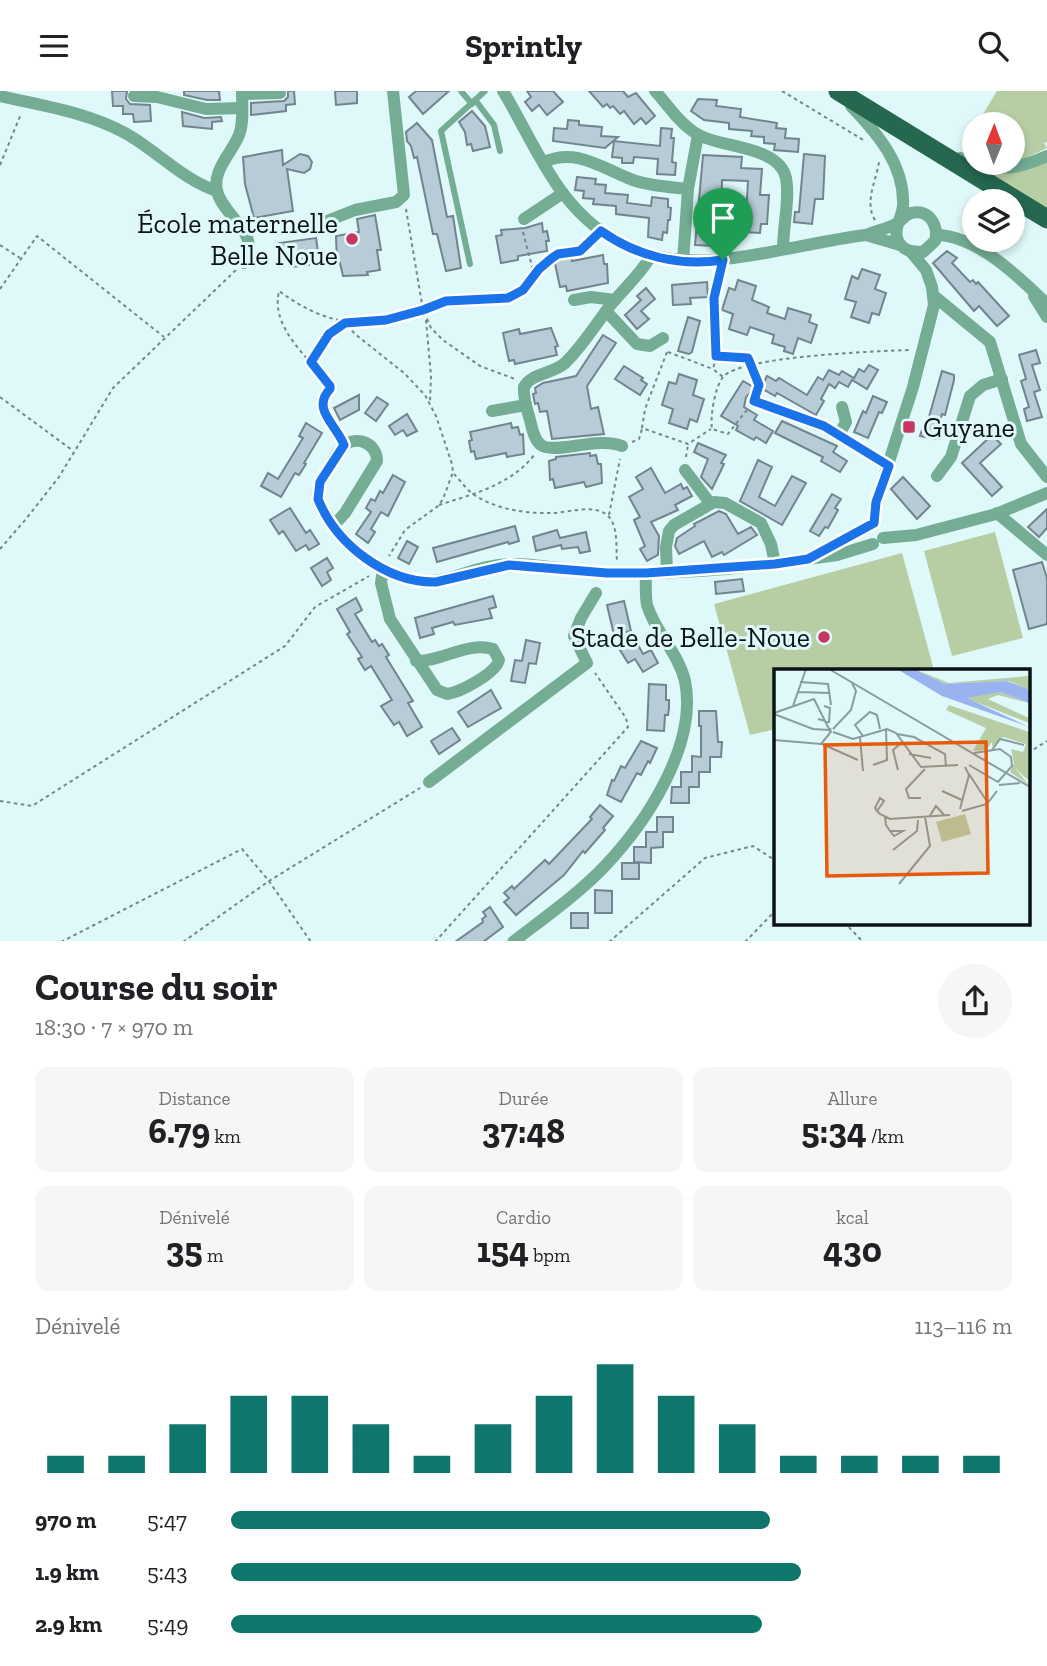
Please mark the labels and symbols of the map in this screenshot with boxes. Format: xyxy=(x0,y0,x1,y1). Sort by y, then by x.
north arrow xyxy=(962,112,1026,175)
pin xyxy=(693,188,753,260)
place label: École maternelle Belle Noue xyxy=(137,207,338,272)
marker: École maternelle Belle Noue xyxy=(344,231,360,247)
place label: Guyane xyxy=(923,411,1015,444)
marker: Guyane xyxy=(901,419,917,435)
place label: Stade de Belle-Noue xyxy=(571,621,810,654)
marker: Stade de Belle-Noue xyxy=(816,629,832,645)
inset map xyxy=(774,669,1030,924)

